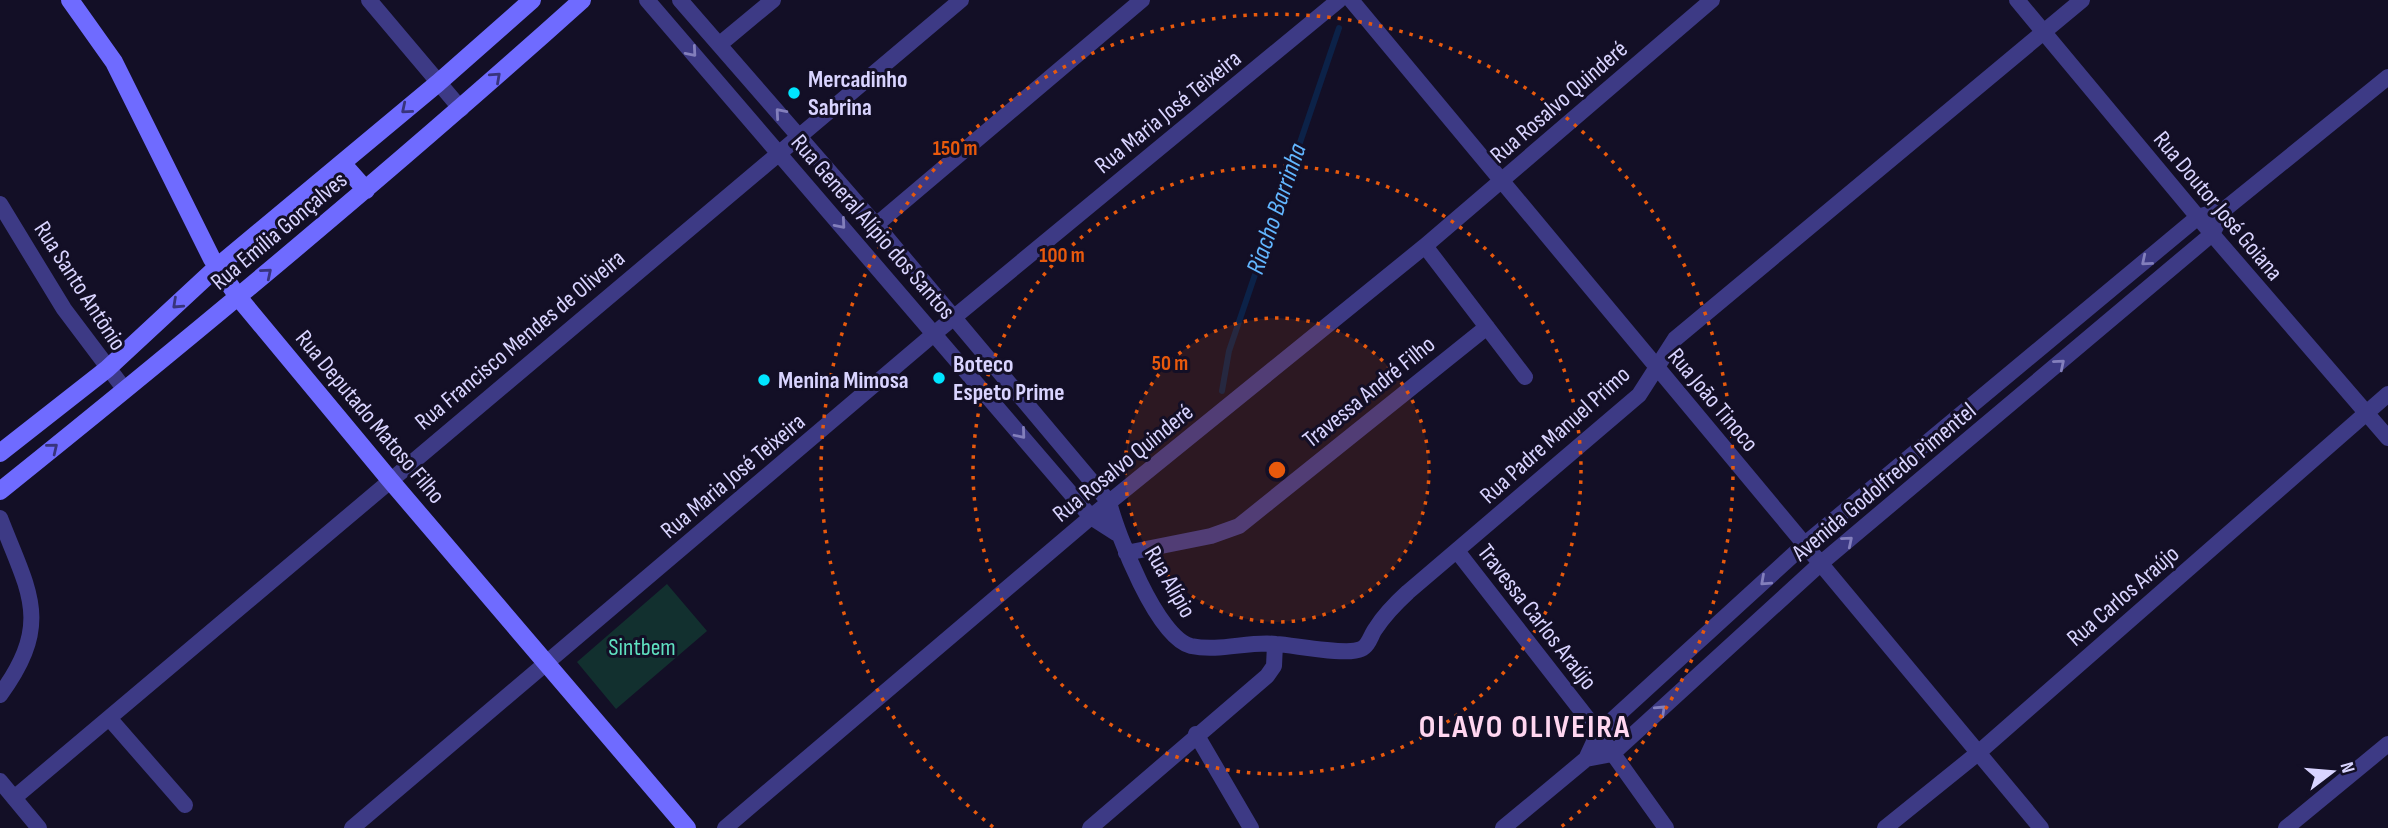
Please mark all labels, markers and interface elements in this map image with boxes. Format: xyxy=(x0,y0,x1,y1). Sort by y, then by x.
street label: Rua Rosalvo Quinderé xyxy=(1484,34,1634,170)
one-way arrow xyxy=(684,44,696,57)
street label: Rua Maria José Teixeira xyxy=(1089,44,1247,180)
place label: Mercadinho Sabrina xyxy=(808,65,907,122)
one-way arrow xyxy=(488,73,501,85)
marker: Mercadinho Sabrina xyxy=(786,85,802,101)
one-way arrow xyxy=(402,101,414,114)
one-way arrow xyxy=(776,108,788,121)
street label: Rua Doutor José Goiana xyxy=(2147,125,2289,287)
street label: Rua General Alípio dos Santos xyxy=(785,129,961,325)
text: 150 m xyxy=(933,136,977,161)
water label: Riacho Barrinha xyxy=(1240,139,1314,278)
street label: Rua Emília Gonçalves xyxy=(205,166,353,296)
street label: Rua Santo Antônio xyxy=(28,216,132,356)
one-way arrow xyxy=(833,216,845,229)
text: 100 m xyxy=(1039,243,1085,268)
street label: Rua Francisco Mendes de Oliveira xyxy=(409,244,631,436)
one-way arrow xyxy=(2141,253,2154,265)
one-way arrow xyxy=(259,269,272,281)
one-way arrow xyxy=(172,296,185,309)
street label: Rua Deputado Matoso Filho xyxy=(289,324,451,510)
street label: Travessa André Filho xyxy=(1297,330,1441,454)
street label: Rua João Tinoco xyxy=(1661,342,1765,458)
place label: Boteco Espeto Prime xyxy=(953,350,1064,407)
text: 50 m xyxy=(1152,351,1188,376)
street label: Rua Padre Manuel Primo xyxy=(1474,360,1636,510)
one-way arrow xyxy=(2052,360,2065,372)
place label: Menina Mimosa xyxy=(778,366,909,395)
marker: Boteco Espeto Prime xyxy=(931,370,947,386)
marker: Menina Mimosa xyxy=(756,372,772,388)
street label: Rua Rosalvo Quinderé xyxy=(1047,397,1199,529)
street label: Avenida Godolfredo Pimentel xyxy=(1785,397,1982,568)
street label: Rua Maria José Teixeira xyxy=(655,407,811,545)
one-way arrow xyxy=(1013,425,1025,438)
one-way arrow xyxy=(45,444,58,456)
centre of rings xyxy=(1265,458,1289,482)
one-way arrow xyxy=(1840,537,1853,549)
street label: Travessa Carlos Araújo xyxy=(1471,538,1603,696)
street label: Rua Carlos Araújo xyxy=(2061,539,2185,653)
street label: Rua Alípio xyxy=(1138,541,1202,623)
one-way arrow xyxy=(1760,572,1773,585)
park label: Sintbem xyxy=(608,633,676,662)
one-way arrow xyxy=(1653,705,1666,718)
district label: OLAVO OLIVEIRA xyxy=(1419,708,1631,747)
north arrow xyxy=(2297,737,2367,807)
text: N xyxy=(2334,760,2359,776)

